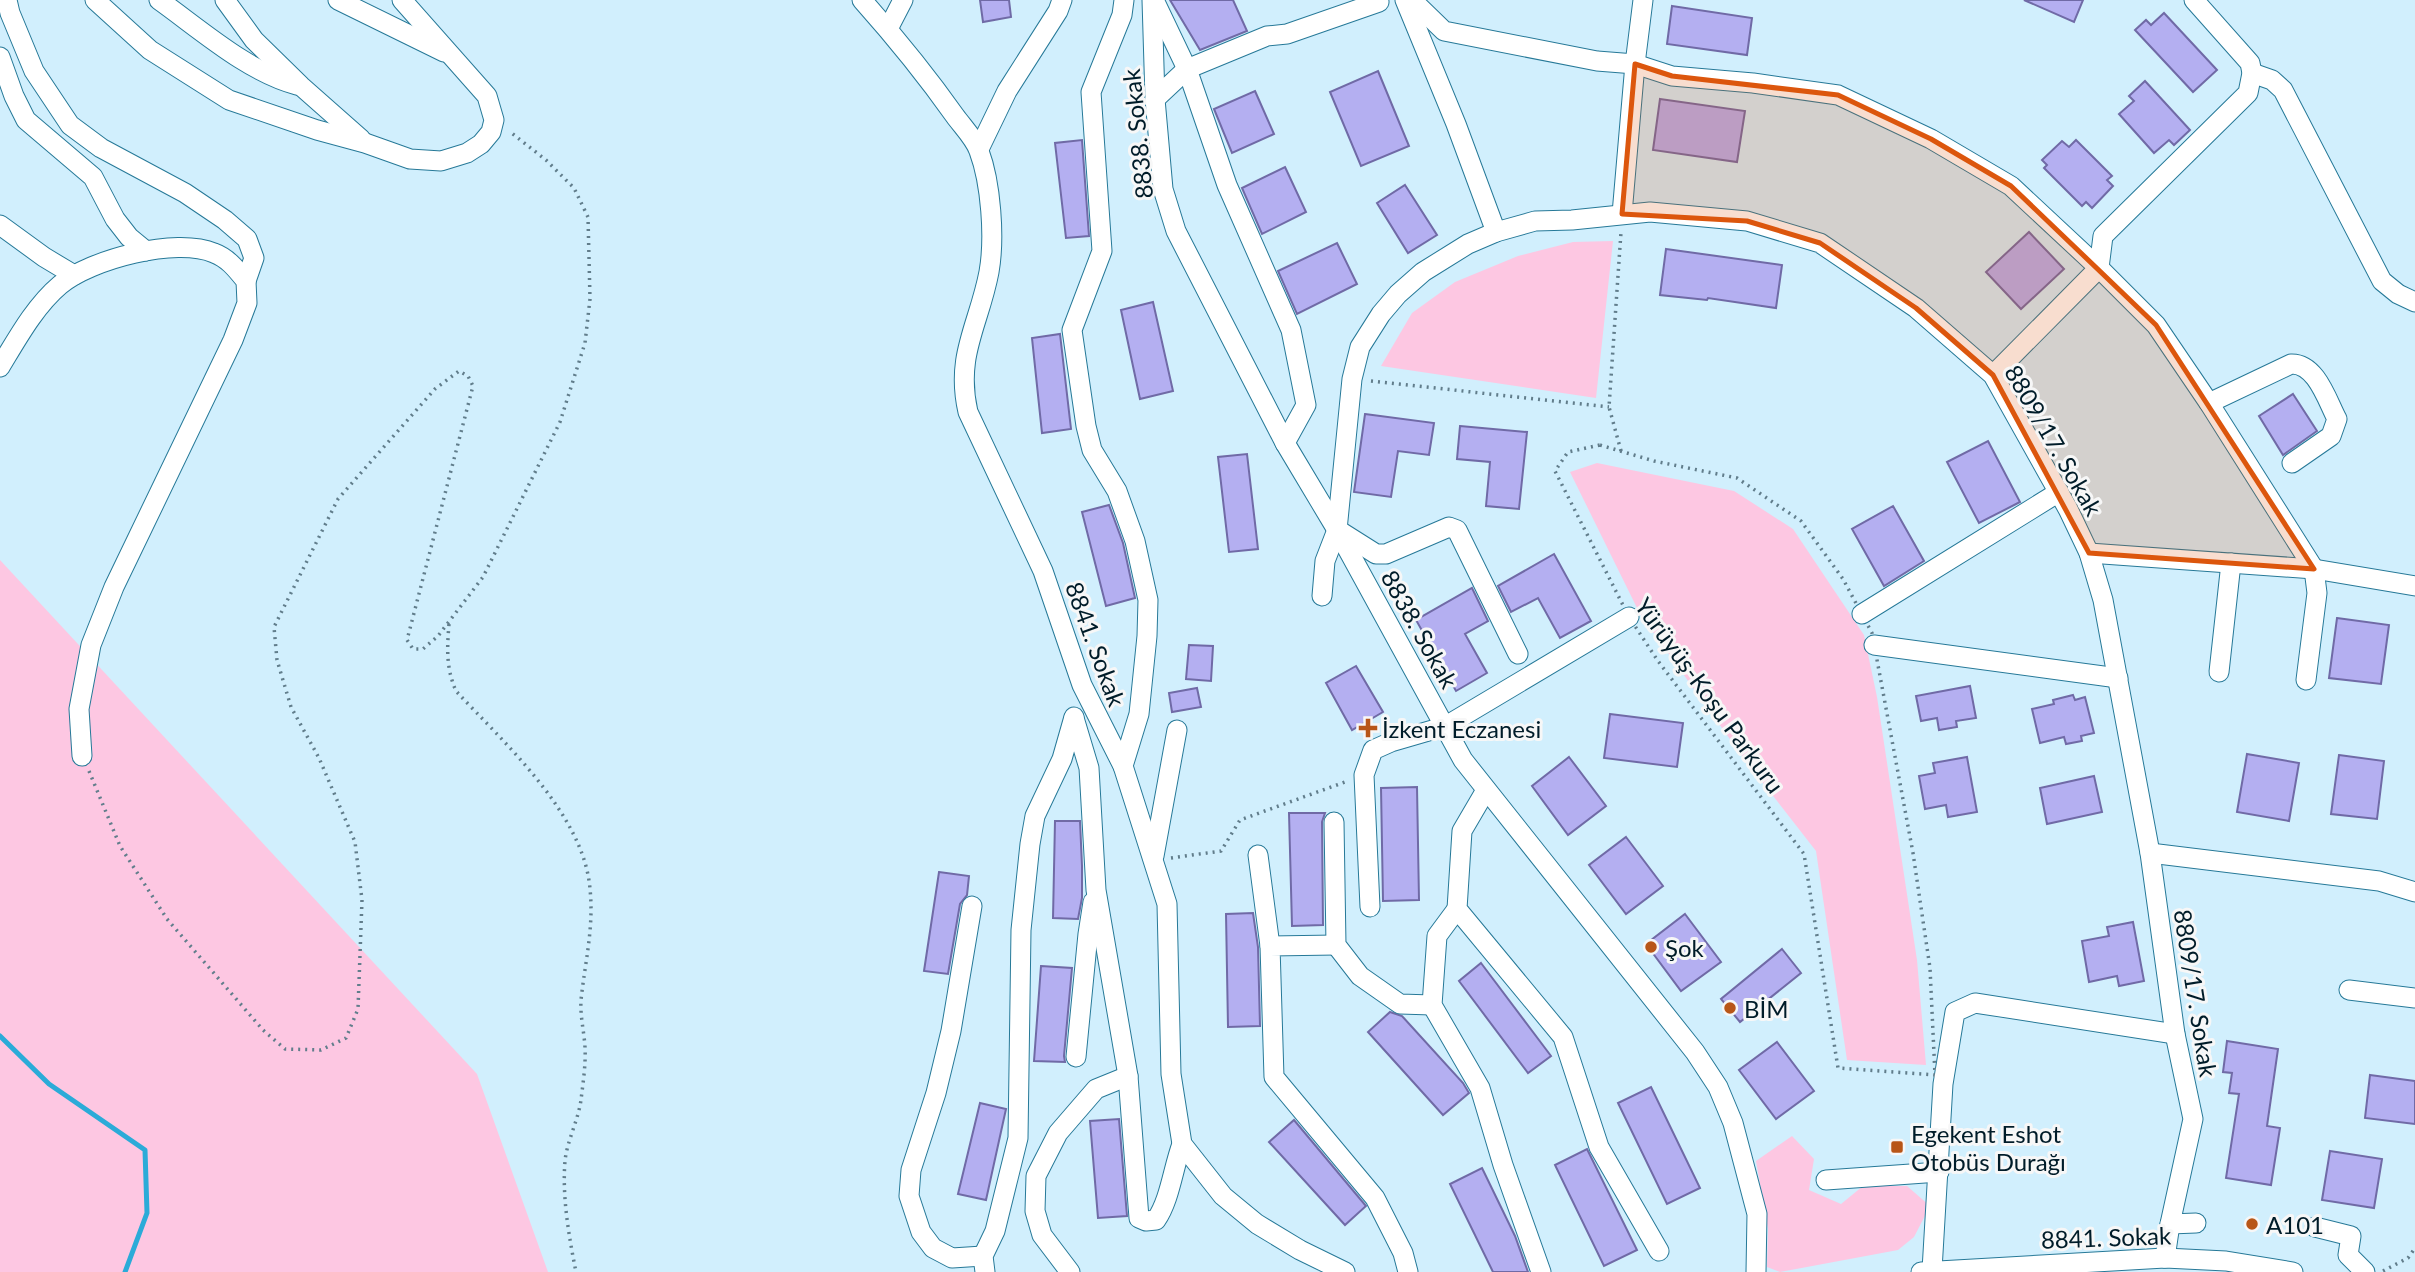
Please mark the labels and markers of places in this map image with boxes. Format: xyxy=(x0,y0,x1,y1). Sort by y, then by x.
place label: İzkent Eczanesi xyxy=(1382,714,1541,743)
marker: İzkent Eczanesi xyxy=(1360,720,1376,736)
place label: Şok xyxy=(1665,933,1705,962)
marker: Şok xyxy=(1643,939,1659,955)
place label: BİM xyxy=(1744,994,1789,1023)
marker: BİM xyxy=(1722,1000,1738,1016)
place label: Egekent Eshot Otobüs Durağı xyxy=(1911,1119,2066,1176)
marker: Egekent Eshot Otobüs Durağı xyxy=(1889,1139,1905,1155)
place label: A101 xyxy=(2266,1210,2324,1239)
marker: A101 xyxy=(2244,1216,2260,1232)

